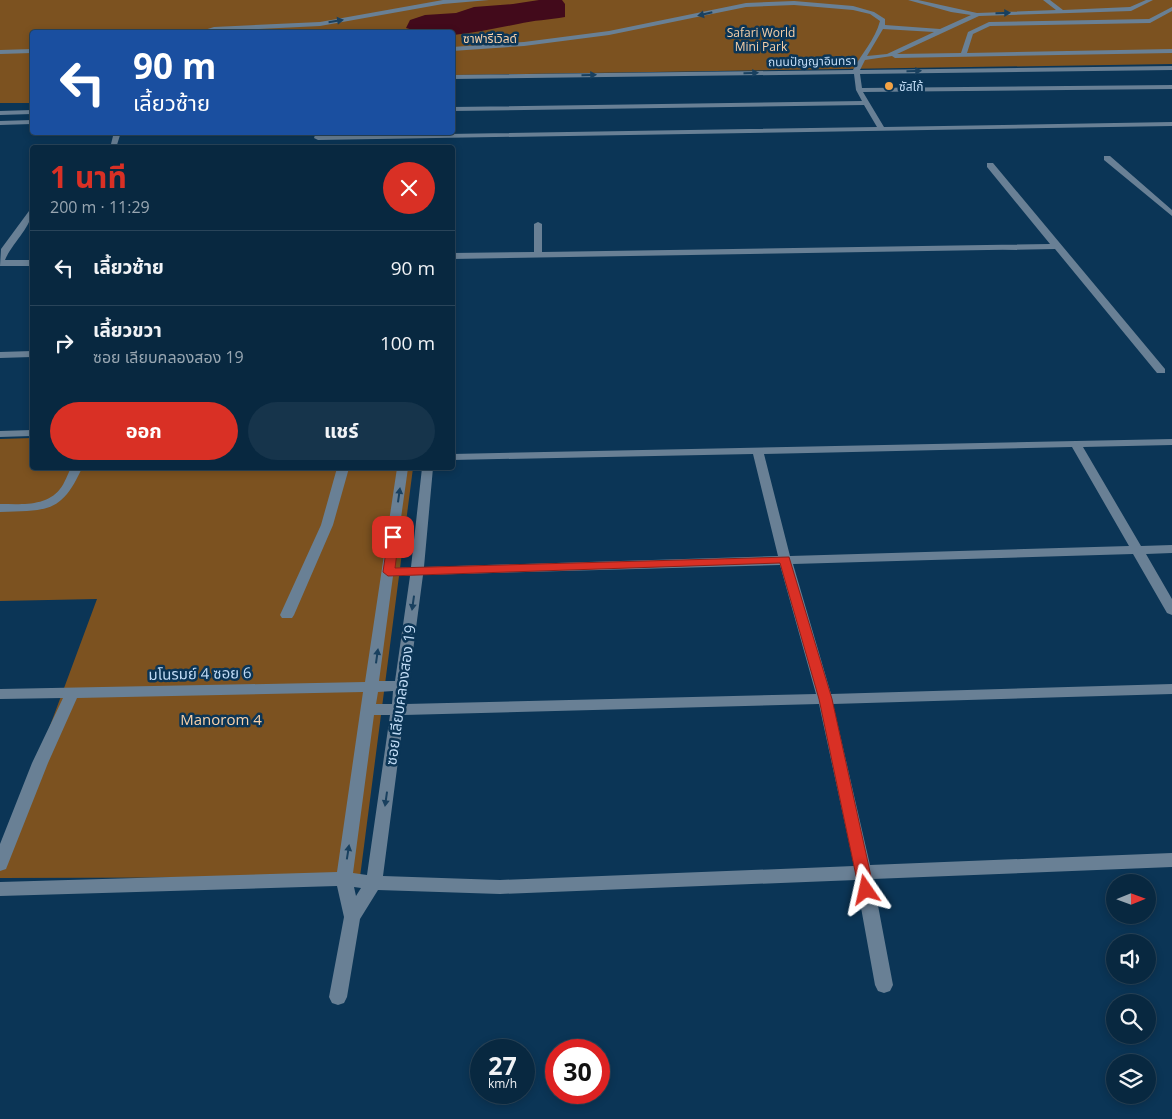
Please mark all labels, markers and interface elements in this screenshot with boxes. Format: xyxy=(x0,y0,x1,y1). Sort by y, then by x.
one-way arrow xyxy=(995,9,1011,17)
one-way arrow xyxy=(697,10,712,18)
one-way arrow xyxy=(329,17,345,25)
park label: Safari World Mini Park xyxy=(727,24,795,55)
park label: ซาฟารีเวิลด์ xyxy=(463,30,517,47)
text: 90 m xyxy=(133,42,216,89)
icon: left xyxy=(50,50,115,115)
street label: ถนนปัญญาอินทรา xyxy=(768,52,856,70)
one-way arrow xyxy=(906,67,922,75)
one-way arrow xyxy=(743,69,759,77)
one-way arrow xyxy=(581,71,597,79)
place label: ซัสไก้ xyxy=(899,78,923,95)
marker: ซัสไก้ xyxy=(883,80,895,92)
text: เลี้ยวซ้าย xyxy=(133,87,210,117)
text: 1 นาที xyxy=(50,156,127,197)
button: close xyxy=(383,162,435,214)
text: 200 m · 11:29 xyxy=(50,196,150,218)
icon: left xyxy=(50,254,78,282)
text: เลี้ยวซ้าย xyxy=(93,254,164,280)
text: 90 m xyxy=(391,255,435,281)
text: เลี้ยวขวา xyxy=(93,317,162,343)
icon: right xyxy=(50,329,78,357)
text: 100 m xyxy=(380,330,435,356)
text: ซอย เลียบคลองสอง 19 xyxy=(93,346,244,368)
button: ออก xyxy=(50,402,238,460)
button: แชร์ xyxy=(248,402,435,460)
one-way arrow xyxy=(395,487,403,503)
pin xyxy=(372,516,414,558)
icon: arrive xyxy=(379,523,407,551)
one-way arrow xyxy=(409,595,417,611)
street label: ซอย เลียบคลองสอง 19 xyxy=(380,624,420,766)
one-way arrow xyxy=(373,648,381,664)
street label: มโนรมย์ 4 ซอย 6 xyxy=(148,662,252,684)
park label: Manorom 4 xyxy=(180,709,262,729)
one-way arrow xyxy=(381,791,389,807)
one-way arrow xyxy=(344,843,352,859)
position arrow xyxy=(839,863,891,915)
north arrow xyxy=(1106,874,1156,924)
map controls xyxy=(1106,874,1156,1104)
button: sound xyxy=(1106,934,1156,984)
button: search xyxy=(1106,994,1156,1044)
speed limit sign: 30 xyxy=(545,1039,610,1104)
text: 27 xyxy=(488,1048,517,1082)
button: layers xyxy=(1106,1054,1156,1104)
text: km/h xyxy=(488,1075,517,1092)

